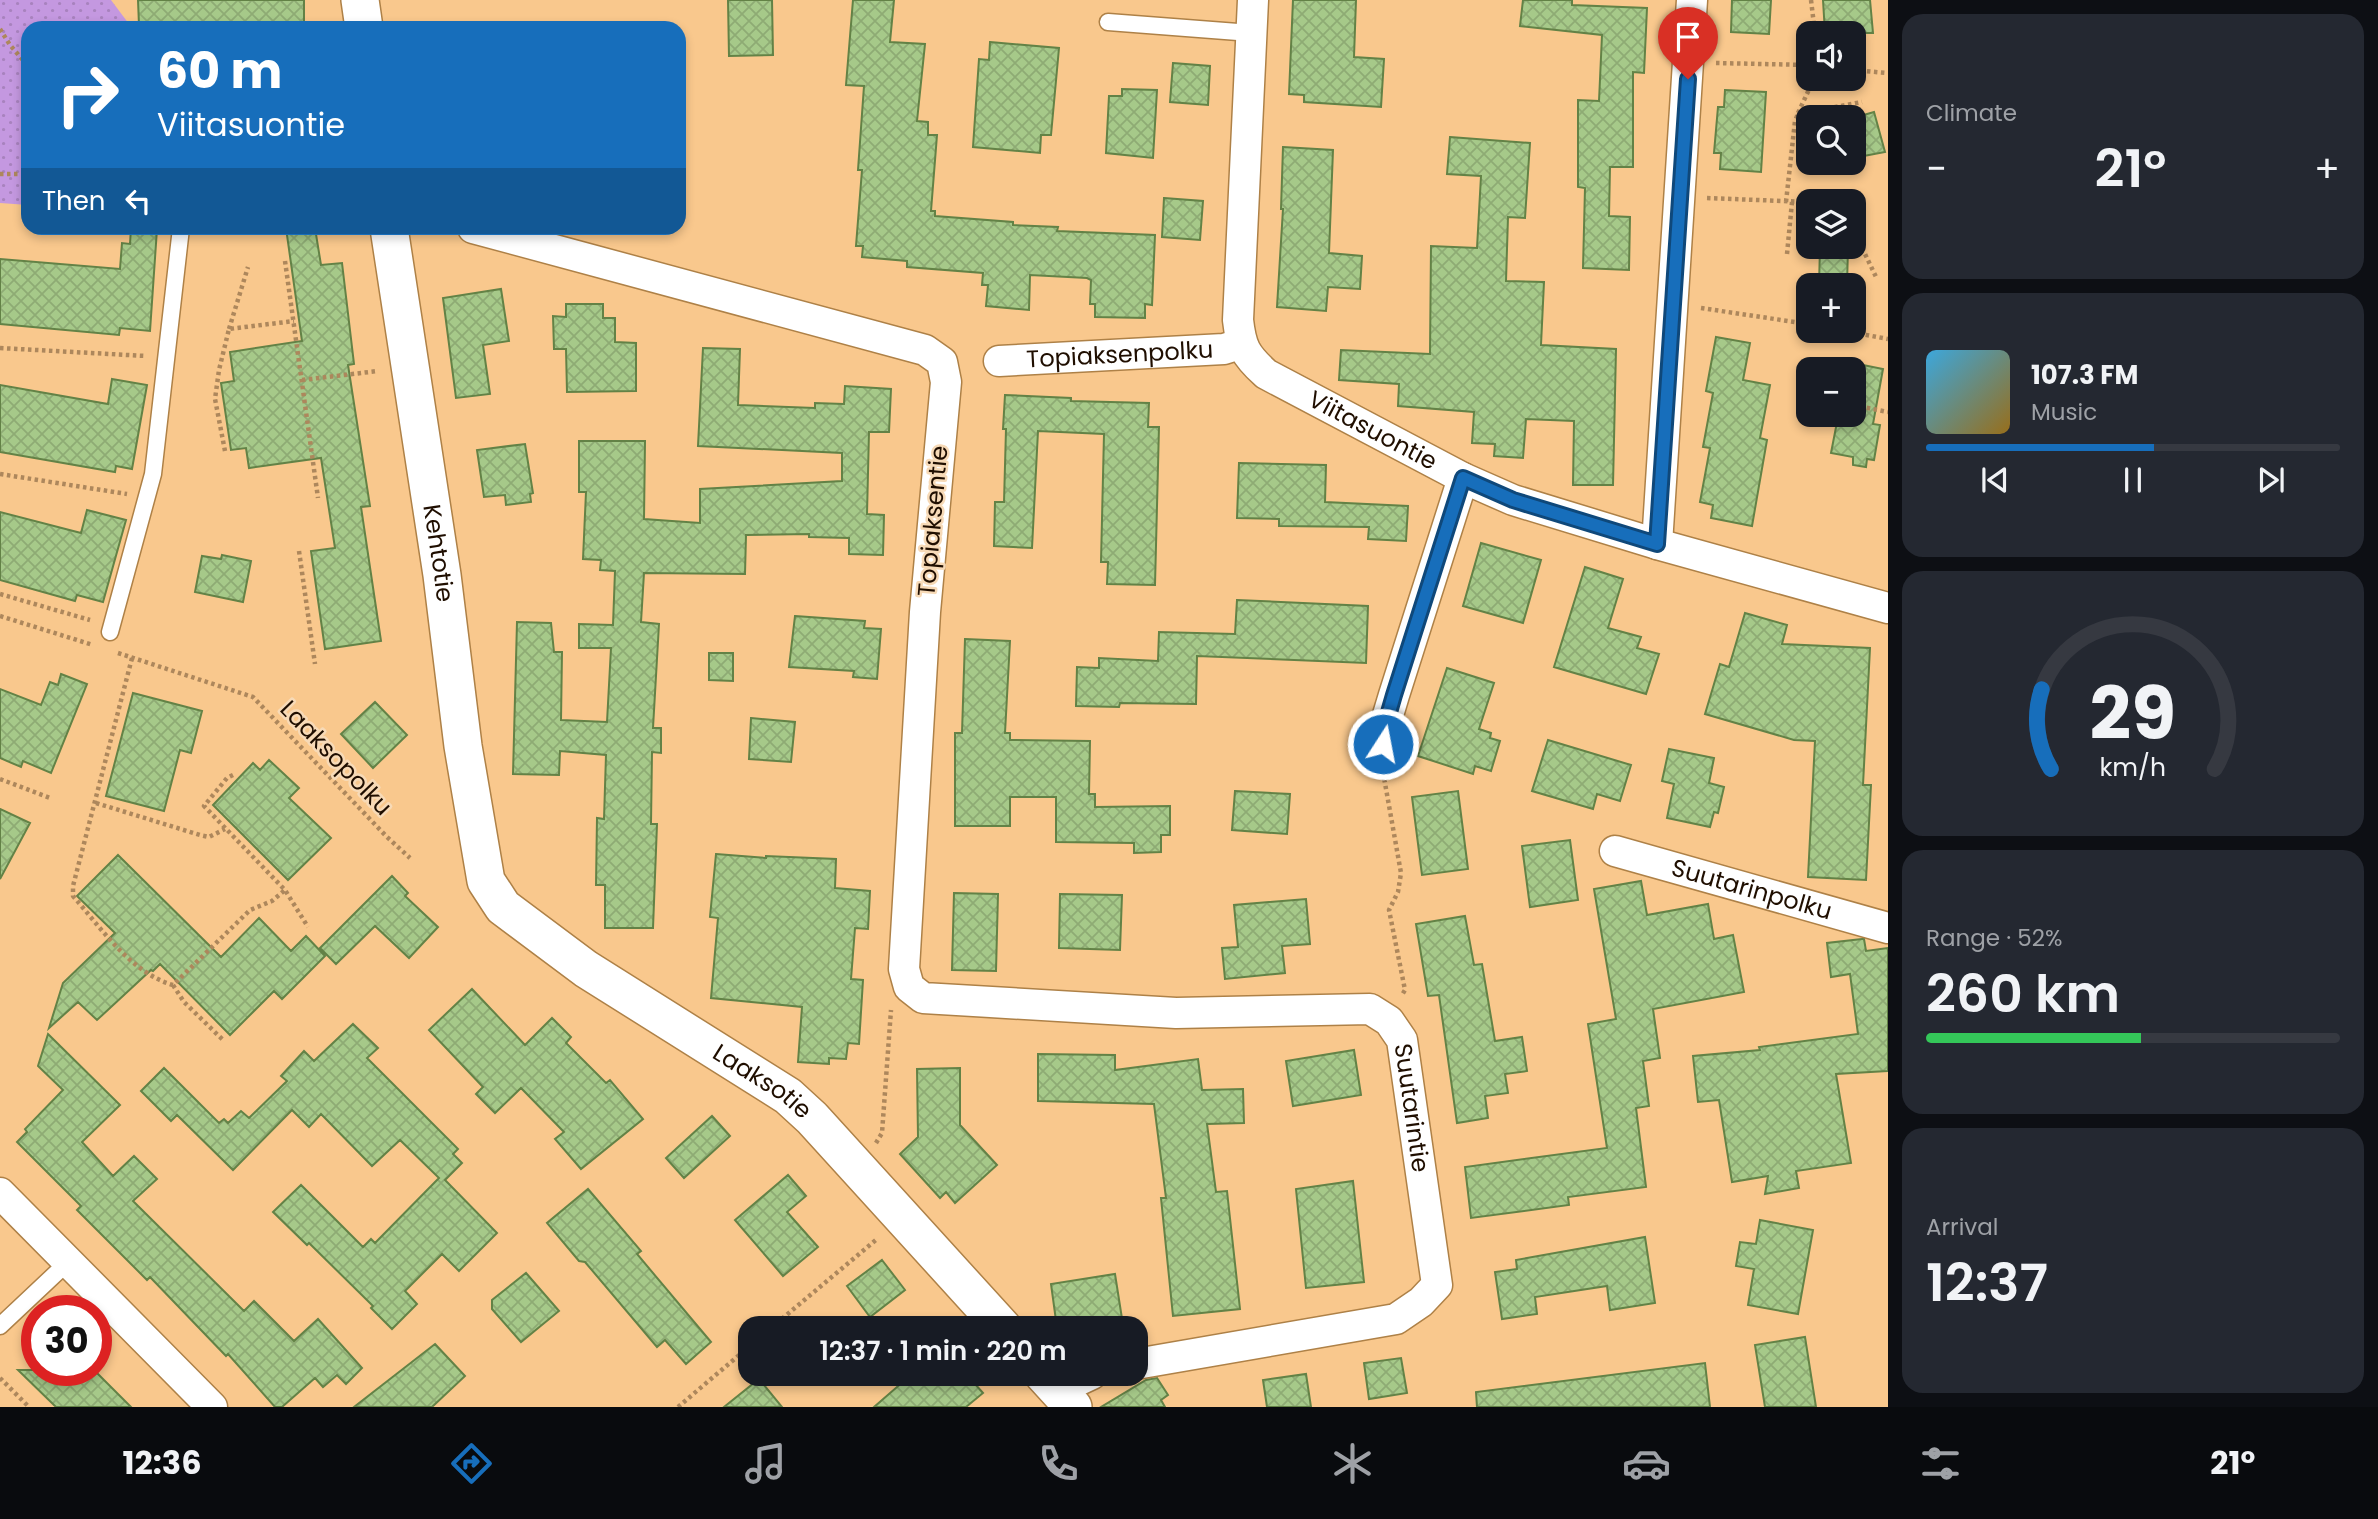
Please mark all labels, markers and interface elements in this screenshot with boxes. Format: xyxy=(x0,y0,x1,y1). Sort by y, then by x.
pin xyxy=(1658,7,1718,79)
icon: arrive xyxy=(1669,18,1707,56)
map controls xyxy=(1796,21,1866,427)
button: sound xyxy=(1796,21,1866,91)
text: 60 m xyxy=(157,37,282,105)
icon: right xyxy=(42,49,133,140)
text: Climate xyxy=(1926,97,2017,129)
text: Viitasuontie xyxy=(157,102,345,147)
button: search xyxy=(1796,105,1866,175)
text: 21° xyxy=(2095,132,2166,205)
text: − xyxy=(1926,142,1947,195)
text: + xyxy=(2314,142,2340,195)
icon: left xyxy=(119,182,157,220)
text: Then xyxy=(42,183,105,219)
button: layers xyxy=(1796,189,1866,259)
button: + xyxy=(1796,273,1866,343)
street label: Topiaksenpolku xyxy=(1025,333,1214,376)
button: − xyxy=(1796,357,1866,427)
text: 107.3 FM xyxy=(2031,357,2138,393)
street label: Viitasuontie xyxy=(1303,382,1443,477)
text: Music xyxy=(2031,396,2097,428)
street label: Topiaksentie xyxy=(909,444,956,598)
icon: previous xyxy=(1976,461,2014,499)
icon: pause xyxy=(2114,461,2152,499)
icon: next xyxy=(2252,461,2290,499)
street label: Kehtotie xyxy=(415,502,462,604)
text: 29 xyxy=(2090,664,2176,765)
street label: Laaksopolku xyxy=(273,693,400,822)
position arrow xyxy=(1346,707,1420,781)
text: km/h xyxy=(2100,750,2166,785)
street label: Suutarinpolku xyxy=(1668,851,1836,927)
text: Range · 52% xyxy=(1926,922,2062,954)
text: 260 km xyxy=(1926,957,2120,1030)
street label: Laaksotie xyxy=(707,1036,819,1126)
street label: Suutarintie xyxy=(1387,1041,1438,1174)
text: Arrival xyxy=(1926,1211,1998,1243)
text: 12:37 xyxy=(1926,1246,2048,1319)
speed limit sign: 30 xyxy=(21,1295,112,1386)
text: 12:37 · 1 min · 220 m xyxy=(819,1333,1067,1369)
icon: directions xyxy=(447,1439,496,1488)
icon: music xyxy=(741,1439,790,1488)
icon: phone xyxy=(1034,1439,1083,1488)
icon: climate xyxy=(1328,1439,1377,1488)
icon: car xyxy=(1622,1439,1671,1488)
icon: filters xyxy=(1916,1439,1965,1488)
text: 12:36 xyxy=(122,1440,202,1485)
text: 21° xyxy=(2210,1440,2255,1485)

